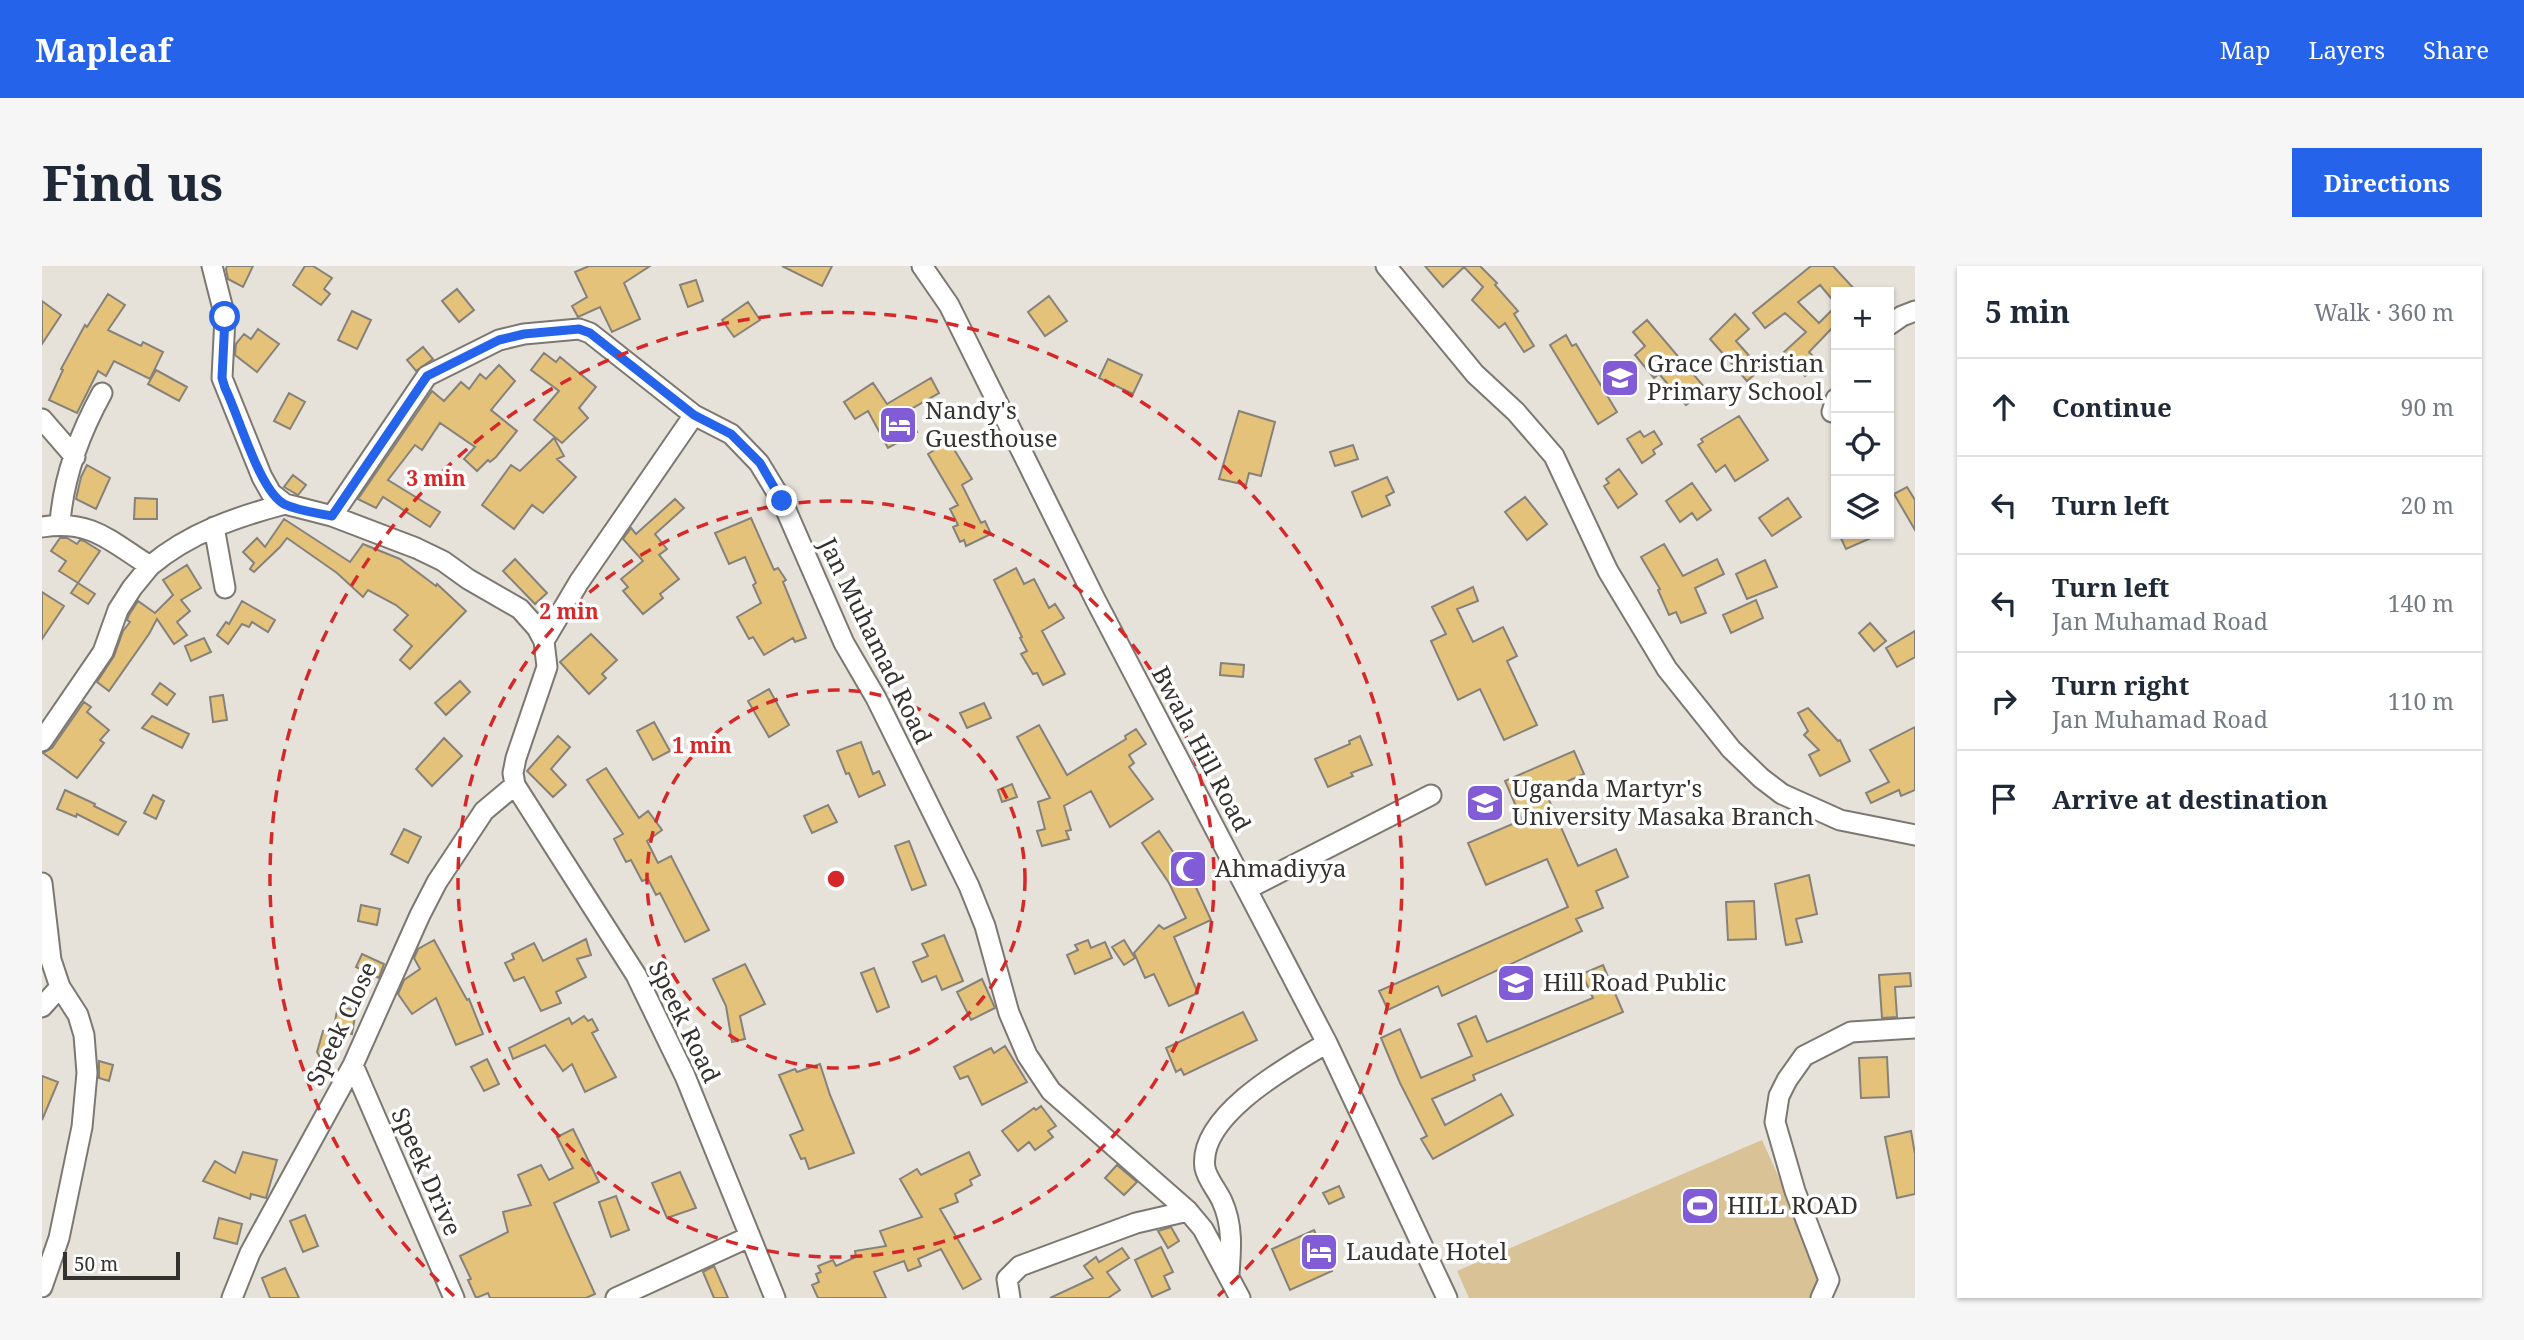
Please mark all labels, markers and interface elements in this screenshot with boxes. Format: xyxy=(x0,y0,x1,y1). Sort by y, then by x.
text: Mapleaf xyxy=(35,27,171,72)
text: Map xyxy=(2220,33,2271,66)
text: Layers xyxy=(2309,33,2385,66)
text: Share xyxy=(2423,33,2489,66)
button: Directions xyxy=(2292,148,2482,217)
text: Find us xyxy=(42,149,223,215)
map controls xyxy=(1831,287,1894,539)
button: + xyxy=(1831,287,1894,350)
text: 5 min xyxy=(1985,291,2070,332)
text: Walk · 360 m xyxy=(2314,296,2454,328)
route start xyxy=(209,301,240,332)
place label: Grace Christian Primary School xyxy=(1647,346,1824,407)
button: − xyxy=(1831,350,1894,413)
school or university icon: Grace Christian Primary School xyxy=(1599,357,1641,399)
icon: ahead xyxy=(1985,388,2023,426)
text: Continue xyxy=(2052,389,2172,425)
text: 90 m xyxy=(2401,391,2454,423)
place label: Nandy's Guesthouse xyxy=(925,393,1057,454)
hotel icon: Nandy's Guesthouse xyxy=(877,404,919,446)
button: locate xyxy=(1831,413,1894,476)
text: 3 min xyxy=(406,464,466,492)
button: layers xyxy=(1831,476,1894,539)
route end xyxy=(766,485,797,516)
icon: left xyxy=(1985,486,2023,524)
text: Turn left xyxy=(2052,487,2169,523)
text: 20 m xyxy=(2401,489,2454,521)
street label: Jan Muhamad Road xyxy=(812,531,941,749)
text: Turn left xyxy=(2052,569,2169,605)
icon: left xyxy=(1985,584,2023,622)
text: 140 m xyxy=(2388,587,2454,619)
text: 2 min xyxy=(539,597,599,625)
text: Jan Muhamad Road xyxy=(2052,605,2268,637)
street label: Bwala Hill Road xyxy=(1145,660,1260,837)
text: Turn right xyxy=(2052,667,2189,703)
icon: right xyxy=(1985,682,2023,720)
text: 110 m xyxy=(2388,685,2454,717)
text: Jan Muhamad Road xyxy=(2052,703,2268,735)
text: 1 min xyxy=(672,731,732,759)
place label: Uganda Martyr's University Masaka Branch xyxy=(1512,771,1814,832)
icon: arrive xyxy=(1985,780,2023,818)
text: Arrive at destination xyxy=(2052,781,2328,817)
school or university icon: Uganda Martyr's University Masaka Branch xyxy=(1464,782,1506,824)
mosque icon: Ahmadiyya xyxy=(1167,848,1209,890)
place label: Ahmadiyya xyxy=(1215,851,1346,884)
centre of rings xyxy=(824,867,848,891)
street label: Speek Road xyxy=(642,955,729,1088)
street label: Speek Close xyxy=(297,956,384,1091)
school or university icon: Hill Road Public xyxy=(1495,962,1537,1004)
place label: Hill Road Public xyxy=(1543,965,1726,998)
street label: Speek Drive xyxy=(384,1102,470,1241)
sports icon: HILL ROAD xyxy=(1679,1185,1721,1227)
place label: HILL ROAD xyxy=(1727,1188,1858,1221)
hotel icon: Laudate Hotel xyxy=(1298,1231,1340,1273)
place label: Laudate Hotel xyxy=(1346,1234,1508,1267)
scale bar xyxy=(63,1249,180,1281)
text: 50 m xyxy=(74,1251,118,1277)

